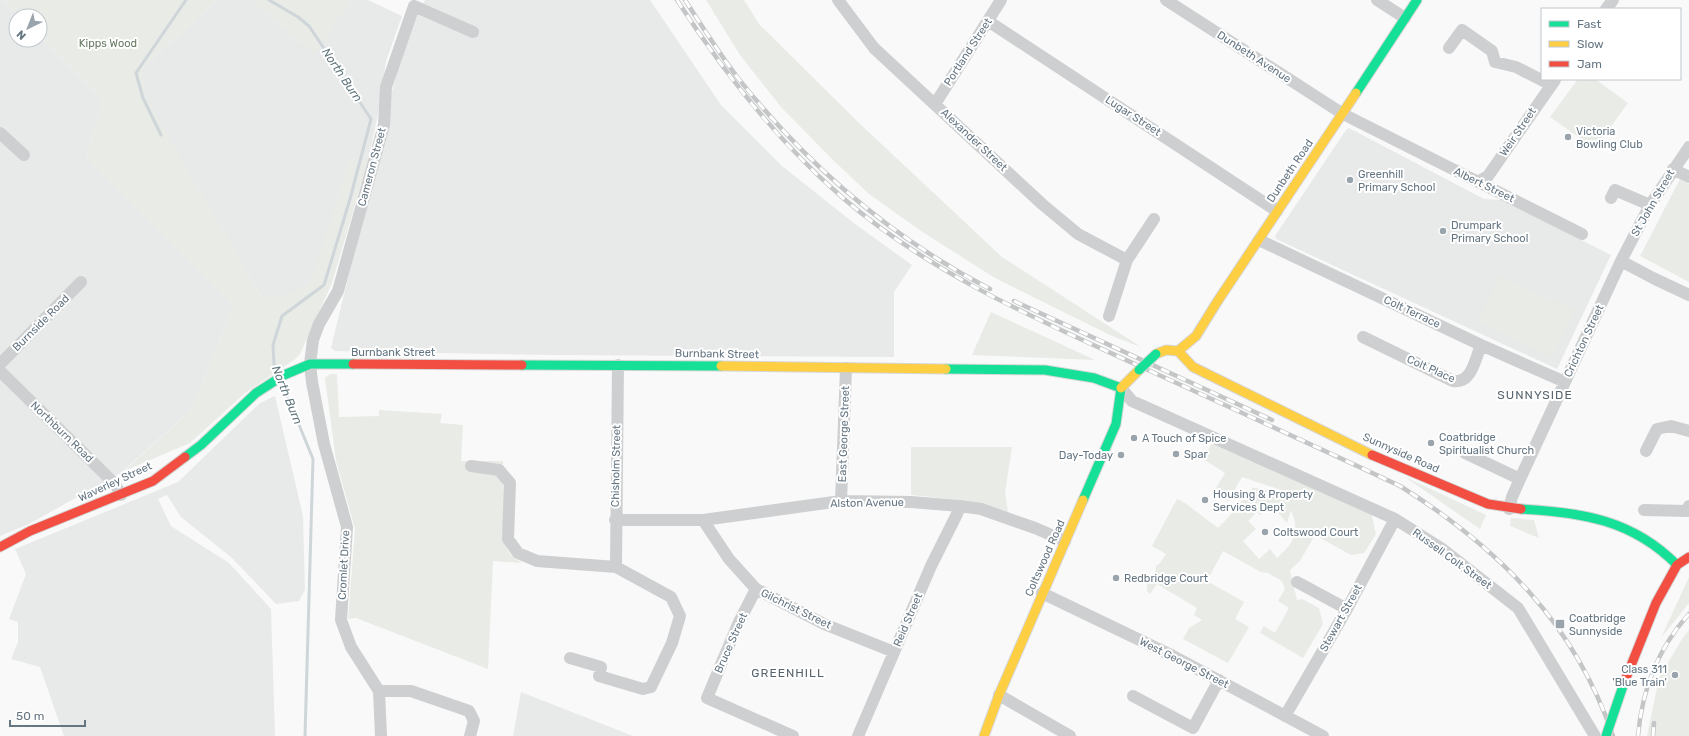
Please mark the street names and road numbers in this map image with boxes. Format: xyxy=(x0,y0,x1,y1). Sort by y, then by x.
street label: Portland Street xyxy=(941,15,995,88)
street label: Dunbeth Avenue xyxy=(1215,28,1293,86)
street label: Lugar Street xyxy=(1103,93,1164,139)
street label: Weir Street xyxy=(1497,105,1539,159)
street label: Alexander Street xyxy=(938,106,1010,174)
street label: Cameron Street xyxy=(355,126,389,208)
street label: Dunbeth Road xyxy=(1264,137,1316,205)
street label: Albert Street xyxy=(1452,165,1517,206)
street label: St John Street xyxy=(1629,167,1678,239)
street label: Burnside Road xyxy=(10,292,72,354)
street label: Colt Terrace xyxy=(1382,293,1442,331)
street label: Crichton Street xyxy=(1561,302,1607,379)
street label: Burnbank Street xyxy=(351,346,436,359)
street label: Burnbank Street xyxy=(675,347,760,361)
street label: Colt Place xyxy=(1405,353,1457,385)
street label: East George Street xyxy=(836,385,852,482)
street label: Northburn Road xyxy=(28,399,96,465)
street label: Chisholm Street xyxy=(609,424,623,507)
street label: Sunnyside Road xyxy=(1361,430,1441,476)
street label: Waverley Street xyxy=(76,459,154,505)
street label: Alston Avenue xyxy=(830,496,904,510)
street label: Coltswood Road xyxy=(1022,518,1068,598)
street label: Russell Colt Street xyxy=(1410,526,1495,592)
street label: Cromlet Drive xyxy=(336,530,352,600)
street label: Stewart Street xyxy=(1317,582,1365,654)
street label: Gilchrist Street xyxy=(759,586,834,632)
street label: Reid Street xyxy=(891,591,925,649)
street label: Bruce Street xyxy=(712,610,750,675)
street label: West George Street xyxy=(1137,635,1231,691)

